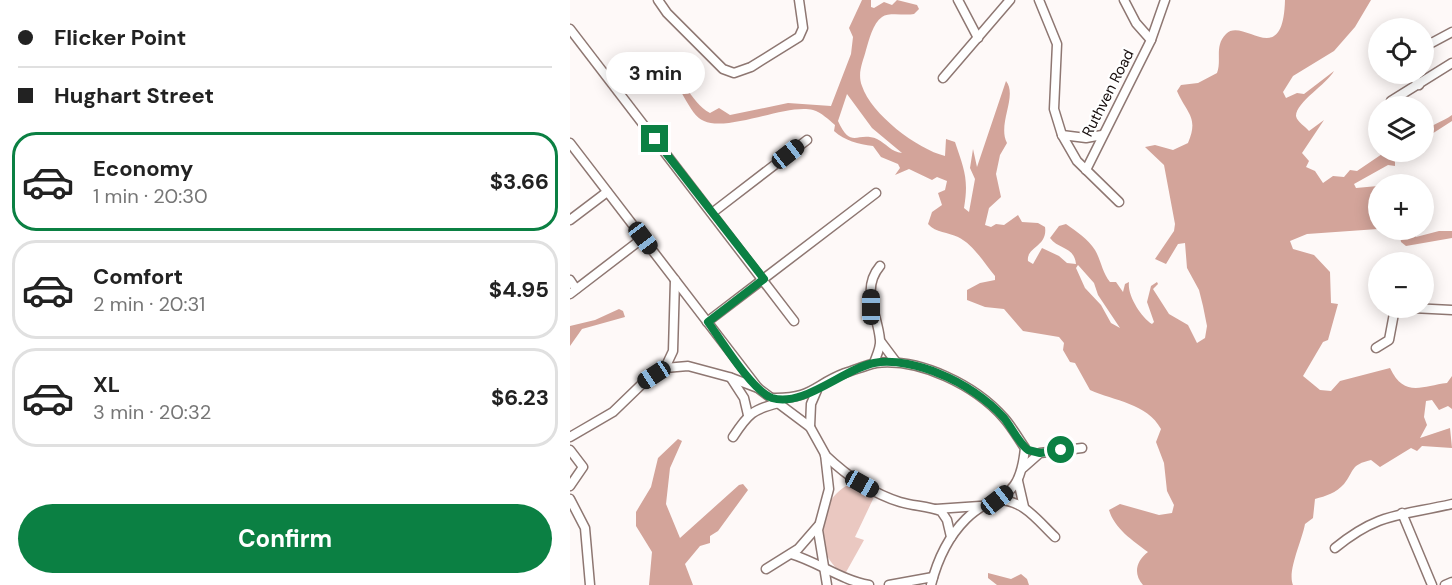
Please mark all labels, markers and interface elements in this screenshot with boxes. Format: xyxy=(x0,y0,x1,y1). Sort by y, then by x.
map controls xyxy=(1368,18,1434,318)
button: locate xyxy=(1368,18,1434,84)
text: Flicker Point xyxy=(54,23,186,52)
street label: Ruthven Road xyxy=(1077,46,1139,140)
callout: 3 min xyxy=(606,52,704,94)
text: 3 min xyxy=(629,60,682,86)
text: Hughart Street xyxy=(54,81,214,110)
button: layers xyxy=(1368,96,1434,162)
route end xyxy=(641,125,668,152)
car xyxy=(768,136,808,172)
text: Economy xyxy=(93,154,193,183)
icon: car xyxy=(21,155,75,209)
text: $3.66 xyxy=(490,167,549,196)
button: + xyxy=(1368,174,1434,240)
text: 1 min · 20:30 xyxy=(93,183,208,209)
car xyxy=(625,218,661,258)
button: − xyxy=(1368,252,1434,318)
text: Comfort xyxy=(93,262,183,291)
icon: car xyxy=(21,263,75,317)
text: $4.95 xyxy=(489,275,549,304)
car xyxy=(862,289,880,325)
text: 2 min · 20:31 xyxy=(93,291,205,317)
car xyxy=(634,358,674,392)
text: XL xyxy=(93,370,120,399)
icon: car xyxy=(21,371,75,425)
text: $6.23 xyxy=(491,383,549,412)
text: 3 min · 20:32 xyxy=(93,399,211,425)
route start xyxy=(1047,436,1074,463)
car xyxy=(842,467,882,501)
car xyxy=(977,482,1017,518)
button: Confirm xyxy=(18,504,552,573)

